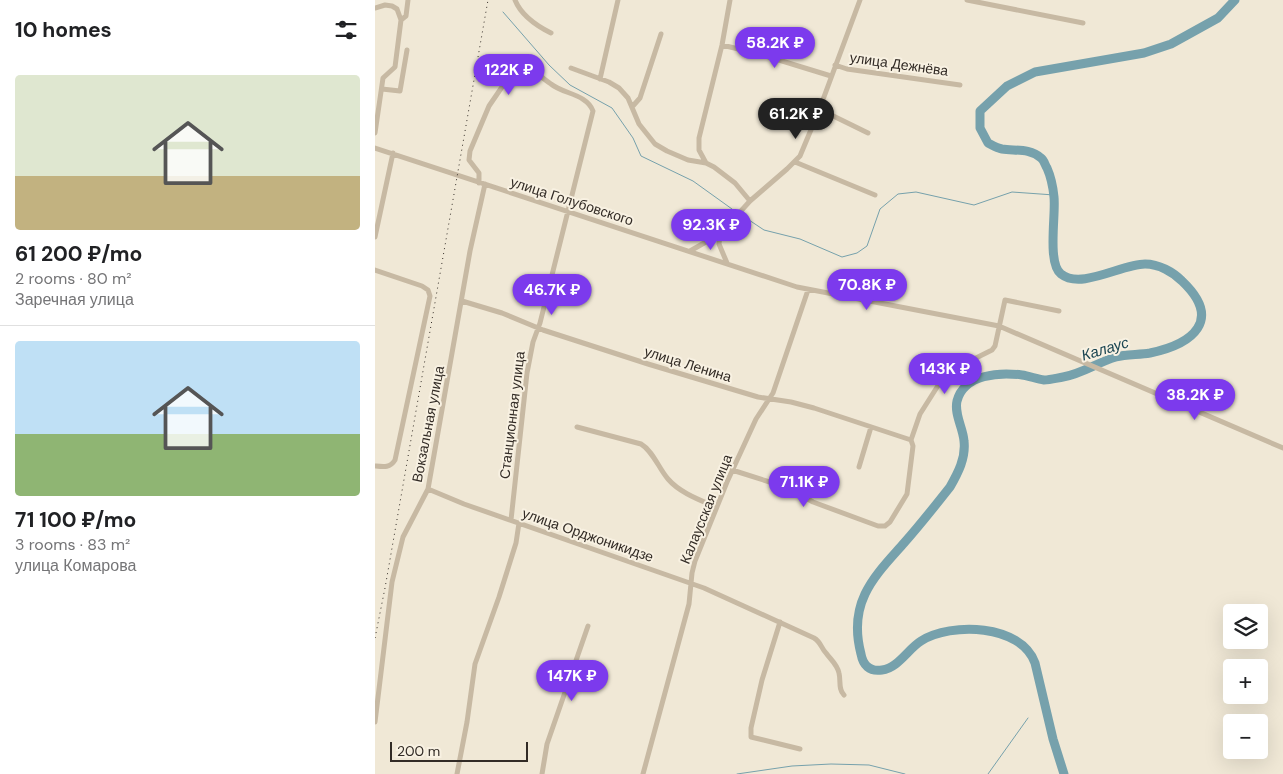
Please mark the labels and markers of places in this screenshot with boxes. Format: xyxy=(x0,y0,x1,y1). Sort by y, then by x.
pin: 58.2K ₽ xyxy=(729,27,821,69)
pin: 122K ₽ xyxy=(468,54,550,96)
pin: 61.2K ₽ xyxy=(750,98,842,140)
pin: 92.3K ₽ xyxy=(665,208,757,251)
pin: 70.8K ₽ xyxy=(821,268,913,311)
pin: 46.7K ₽ xyxy=(506,274,598,316)
pin: 143K ₽ xyxy=(904,352,986,395)
pin: 38.2K ₽ xyxy=(1149,378,1241,421)
pin: 71.1K ₽ xyxy=(758,466,850,508)
pin: 147K ₽ xyxy=(531,660,613,702)

